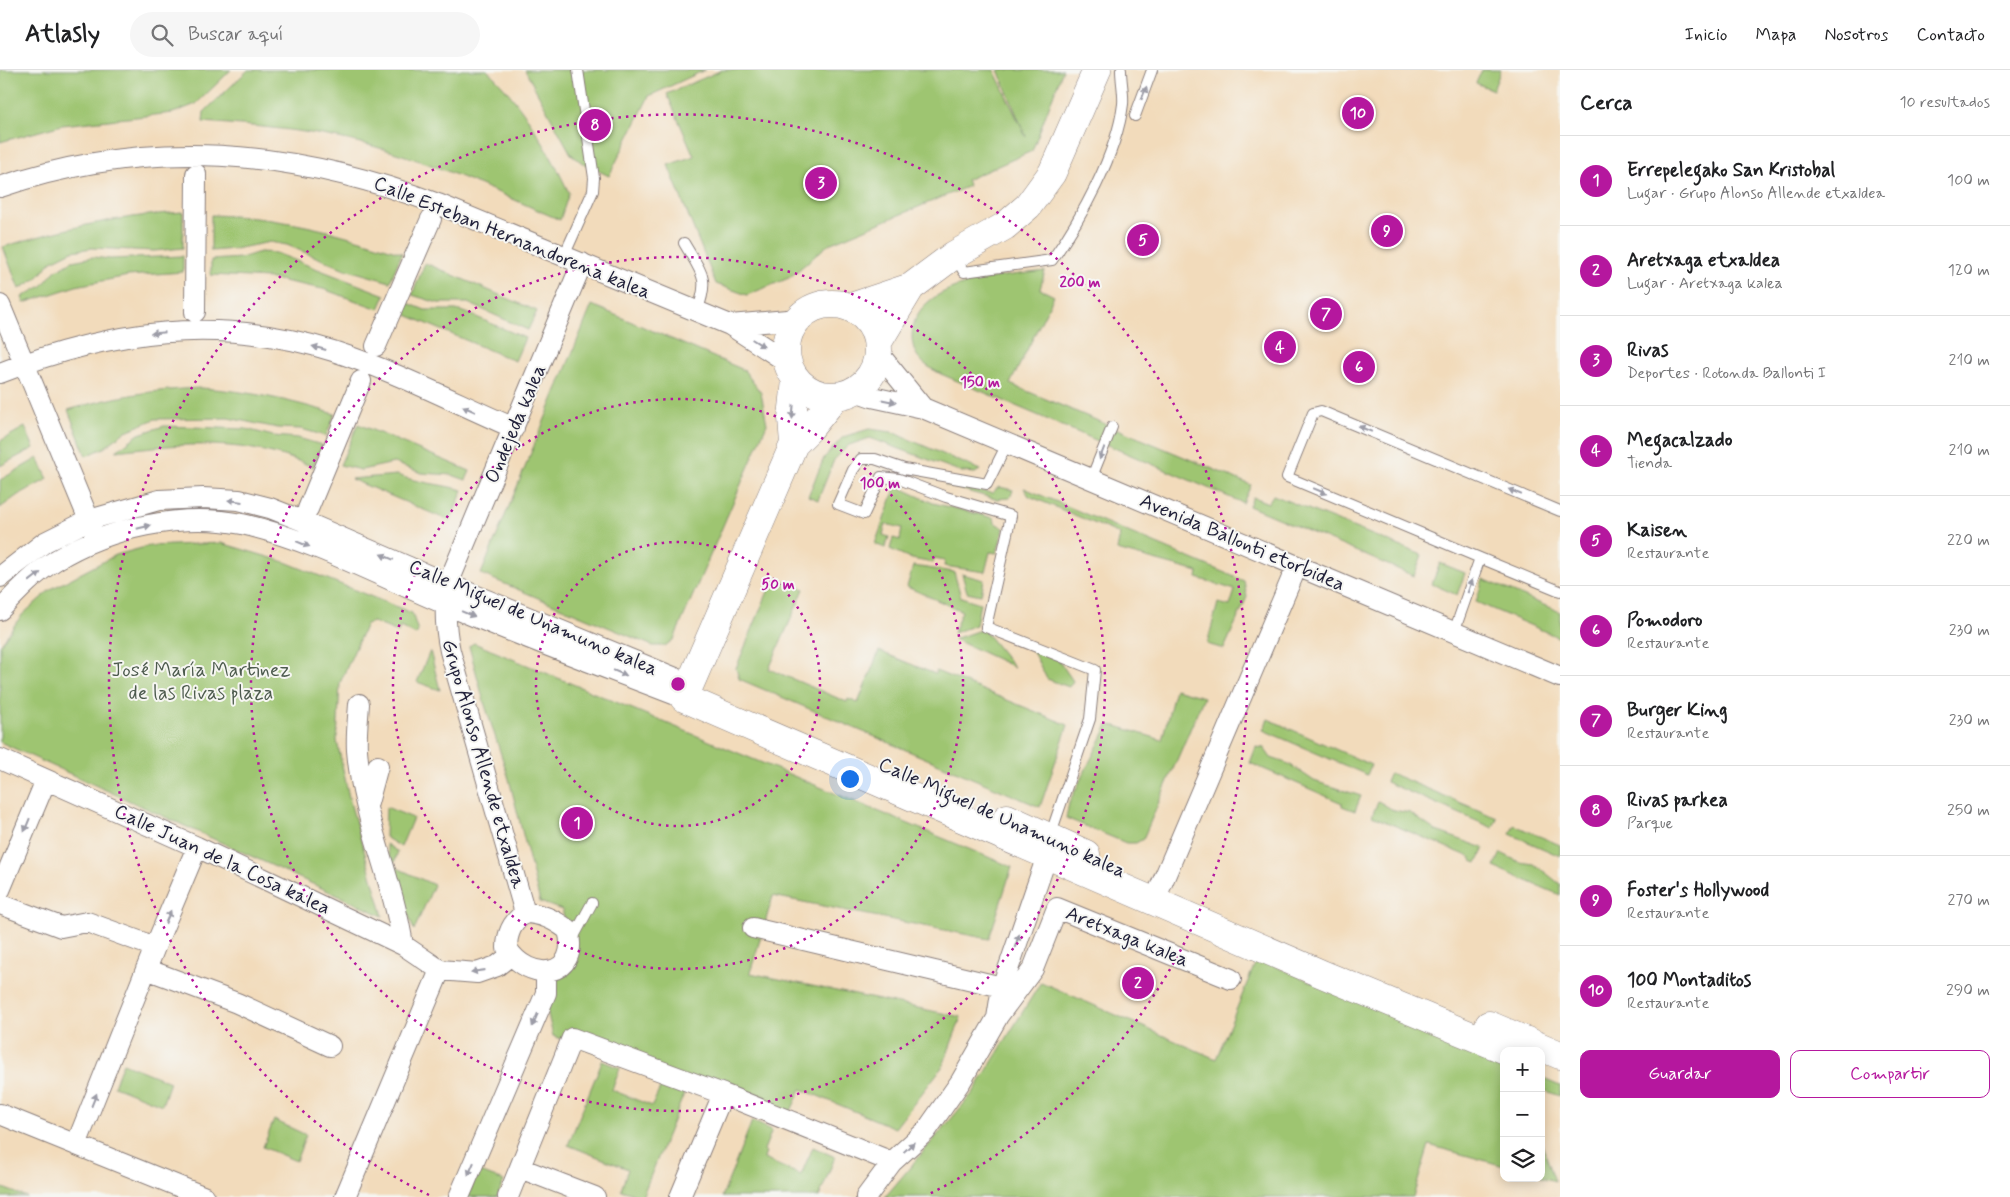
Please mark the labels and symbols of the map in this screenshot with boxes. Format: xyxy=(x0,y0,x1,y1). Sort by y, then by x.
one-way arrow xyxy=(1140,86,1148,100)
pin: 10 xyxy=(1342,94,1374,132)
pin: 8 xyxy=(579,106,611,144)
pin: 3 xyxy=(805,164,837,202)
street label: Calle Esteban Hernandorena kalea xyxy=(369,170,655,306)
pin: 9 xyxy=(1371,212,1403,250)
pin: 5 xyxy=(1127,221,1159,259)
text: 200 m xyxy=(1060,273,1101,293)
pin: 7 xyxy=(1310,295,1342,333)
pin: 4 xyxy=(1264,328,1296,366)
one-way arrow xyxy=(150,329,166,337)
one-way arrow xyxy=(752,339,765,348)
one-way arrow xyxy=(311,343,326,351)
pin: 6 xyxy=(1343,348,1375,386)
street label: Ondejeda kalea xyxy=(479,360,553,488)
text: 150 m xyxy=(960,373,1000,393)
one-way arrow xyxy=(881,397,896,405)
one-way arrow xyxy=(462,404,476,412)
one-way arrow xyxy=(789,404,797,420)
one-way arrow xyxy=(1357,425,1372,433)
one-way arrow xyxy=(1097,446,1105,460)
text: 100 m xyxy=(860,474,900,494)
street label: Avenida Ballonti etorbidea xyxy=(1135,488,1349,598)
one-way arrow xyxy=(1313,488,1327,496)
one-way arrow xyxy=(1508,488,1522,496)
one-way arrow xyxy=(227,497,243,505)
one-way arrow xyxy=(136,523,151,531)
one-way arrow xyxy=(296,540,310,548)
one-way arrow xyxy=(380,553,394,561)
street label: Calle Miguel de Unamuno kalea xyxy=(404,553,662,685)
one-way arrow xyxy=(28,571,41,582)
text: 50 m xyxy=(761,575,795,595)
one-way arrow xyxy=(1467,579,1474,594)
one-way arrow xyxy=(461,610,476,618)
street label: Grupo Alonso Allende etxaldea xyxy=(434,636,532,893)
park label: José María Martinez de las Rivas plaza xyxy=(112,657,291,707)
one-way arrow xyxy=(612,670,627,678)
centre of rings xyxy=(669,675,687,693)
street label: Calle Miguel de Unamuno kalea xyxy=(873,751,1130,887)
your location xyxy=(837,766,863,792)
street label: Calle Juan de la Cosa kalea xyxy=(110,798,334,922)
pin: 1 xyxy=(561,804,593,842)
one-way arrow xyxy=(23,818,31,833)
street label: Aretxaga kalea xyxy=(1062,900,1192,974)
one-way arrow xyxy=(164,910,172,924)
one-way arrow xyxy=(1014,933,1022,948)
pin: 2 xyxy=(1122,964,1154,1002)
one-way arrow xyxy=(469,967,485,975)
one-way arrow xyxy=(530,1012,538,1027)
one-way arrow xyxy=(91,1093,99,1107)
one-way arrow xyxy=(903,1141,915,1153)
one-way arrow xyxy=(466,1162,474,1176)

